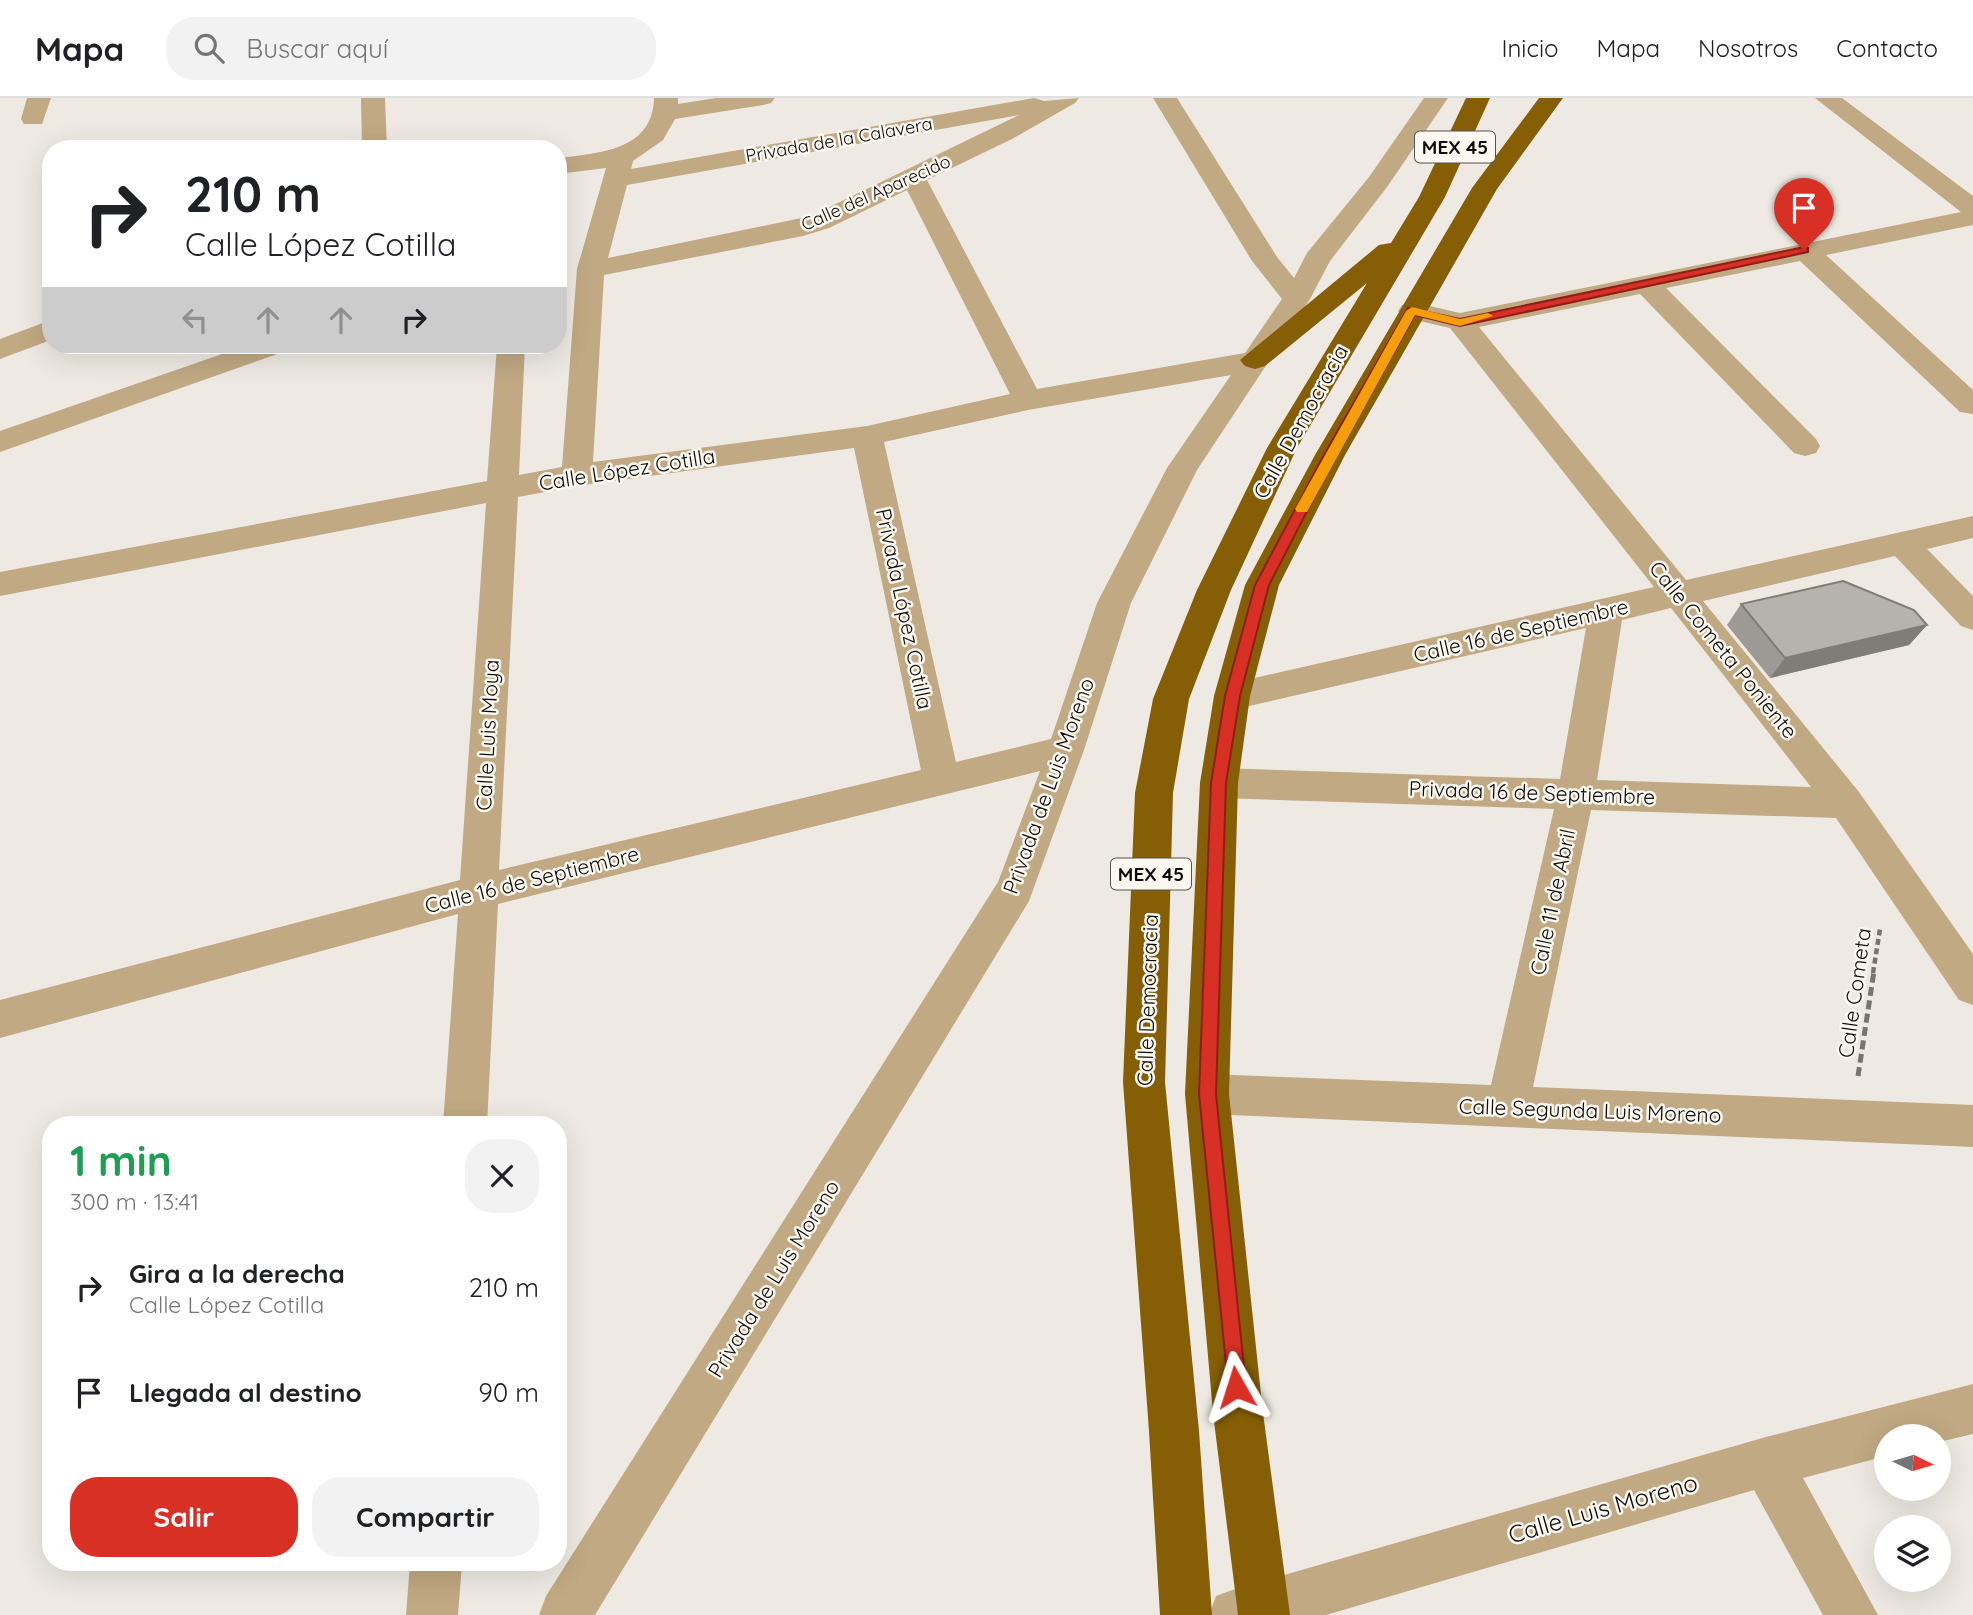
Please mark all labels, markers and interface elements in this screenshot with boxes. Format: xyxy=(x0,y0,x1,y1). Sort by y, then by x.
search box xyxy=(166,17,656,80)
text: Mapa xyxy=(35,28,124,69)
icon: search xyxy=(190,29,228,67)
text: Buscar aquí xyxy=(246,32,388,65)
text: Inicio xyxy=(1501,33,1559,63)
text: Mapa xyxy=(1597,33,1660,63)
text: Nosotros xyxy=(1698,33,1798,63)
text: Contacto xyxy=(1836,33,1938,63)
street label: Privada de la Calavera xyxy=(744,112,934,167)
road number: MEX 45 xyxy=(1415,132,1495,162)
street label: Calle del Aparecido xyxy=(798,149,954,236)
text: 210 m xyxy=(185,163,321,224)
icon: right xyxy=(70,168,161,259)
pin xyxy=(1774,178,1834,250)
icon: arrive xyxy=(1785,189,1823,227)
text: Calle López Cotilla xyxy=(185,224,456,264)
icon: left xyxy=(176,301,214,339)
icon: ahead xyxy=(249,301,287,339)
icon: ahead xyxy=(322,301,360,339)
icon: right xyxy=(395,301,433,339)
street label: Calle Democracia xyxy=(1247,340,1353,503)
street label: Calle López Cotilla xyxy=(537,442,717,496)
street label: Privada López Cotilla xyxy=(871,506,939,712)
street label: Calle Cometa Poniente xyxy=(1644,555,1803,743)
street label: Calle 16 de Septiembre xyxy=(1411,593,1631,667)
street label: Calle Luis Moya xyxy=(470,659,504,811)
street label: Privada de Luis Moreno xyxy=(997,674,1099,897)
street label: Privada 16 de Septiembre xyxy=(1408,775,1656,809)
street label: Calle 11 de Abril xyxy=(1524,826,1580,977)
street label: Calle 16 de Septiembre xyxy=(422,840,642,918)
road number: MEX 45 xyxy=(1111,859,1191,890)
street label: Calle Democracia xyxy=(1131,914,1163,1086)
street label: Calle Cometa xyxy=(1832,926,1876,1059)
street label: Calle Segunda Luis Moreno xyxy=(1458,1092,1722,1128)
text: 1 min xyxy=(70,1134,172,1187)
button: close xyxy=(465,1139,539,1213)
street label: Privada de Luis Moreno xyxy=(702,1175,845,1382)
text: 300 m · 13:41 xyxy=(70,1187,199,1216)
text: Gira a la derecha xyxy=(129,1257,345,1290)
icon: right xyxy=(70,1269,108,1307)
text: 210 m xyxy=(469,1271,539,1304)
text: Calle López Cotilla xyxy=(129,1290,324,1319)
position arrow xyxy=(1199,1350,1273,1424)
icon: arrive xyxy=(70,1374,108,1412)
text: Llegada al destino xyxy=(129,1376,362,1409)
text: 90 m xyxy=(478,1376,539,1409)
north arrow xyxy=(1874,1424,1951,1502)
map controls xyxy=(1874,1424,1951,1592)
street label: Calle Luis Moreno xyxy=(1505,1467,1701,1549)
button: Salir xyxy=(70,1477,298,1557)
button: Compartir xyxy=(312,1477,539,1557)
button: layers xyxy=(1874,1515,1951,1592)

